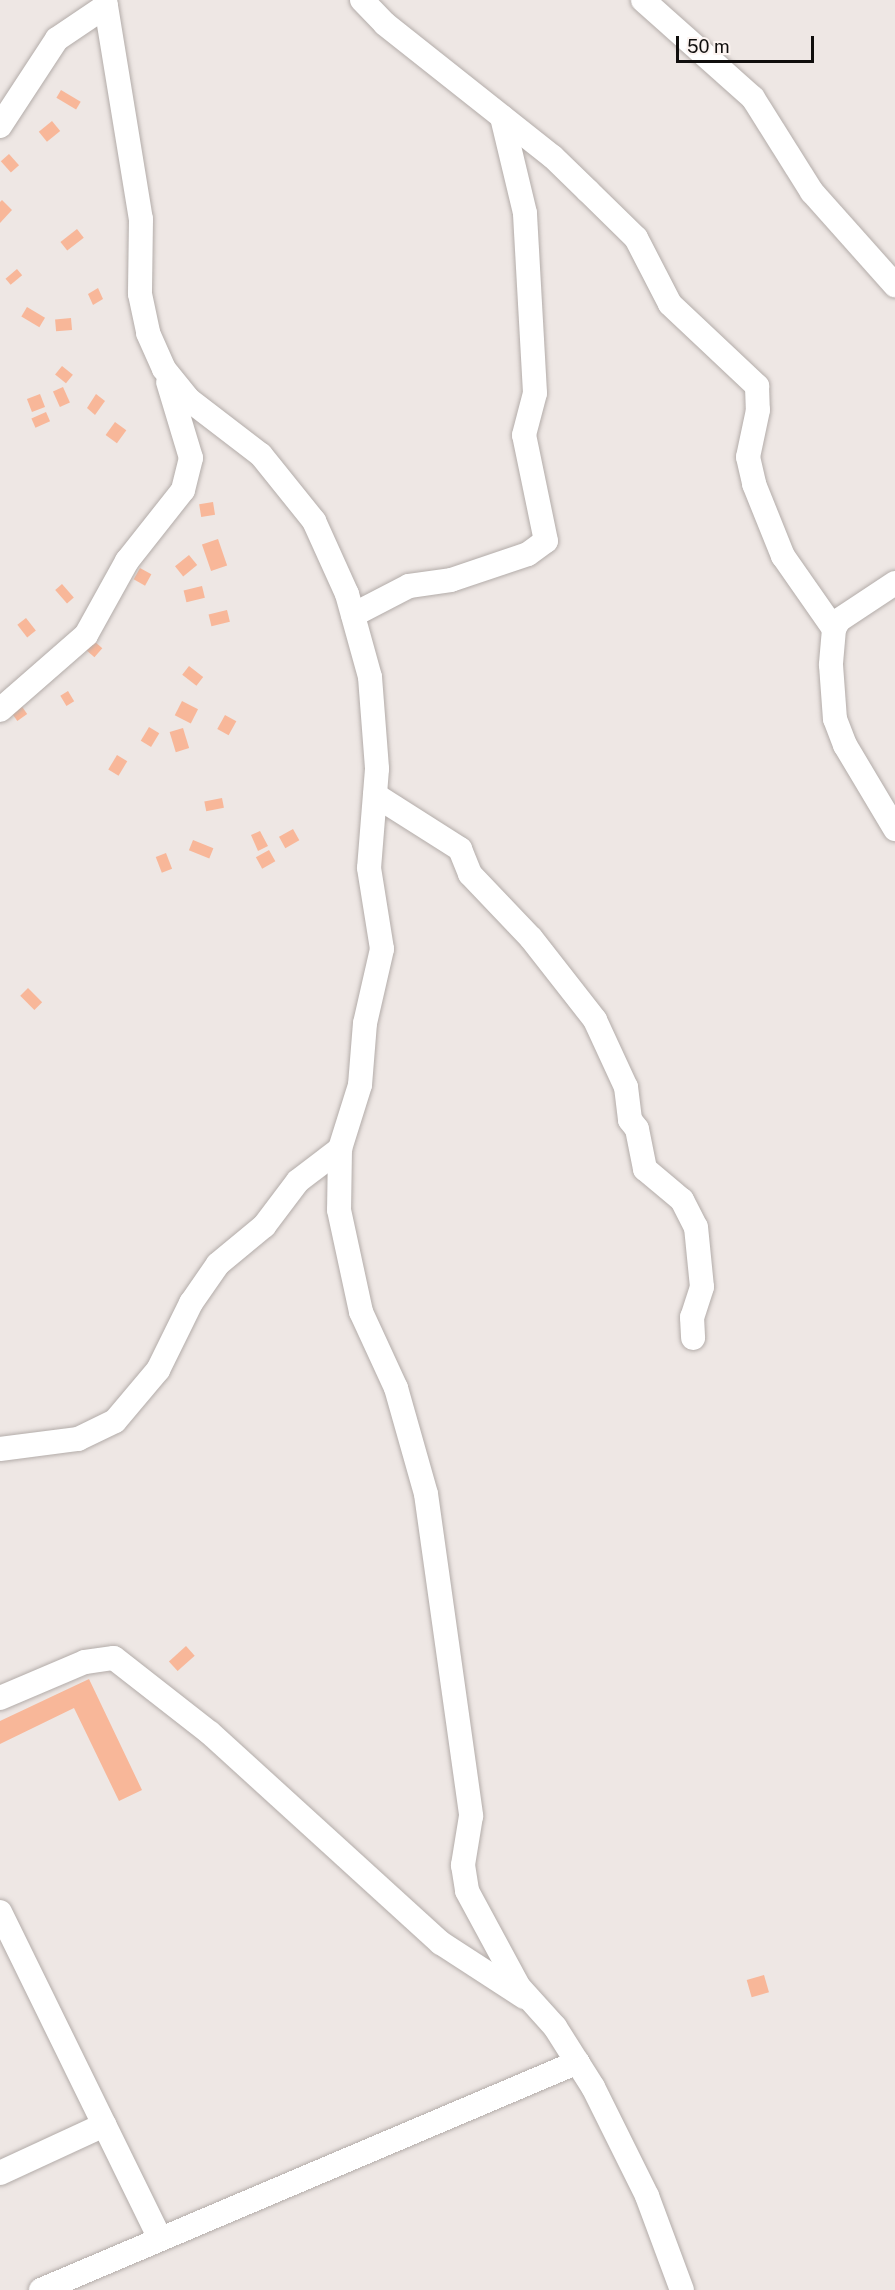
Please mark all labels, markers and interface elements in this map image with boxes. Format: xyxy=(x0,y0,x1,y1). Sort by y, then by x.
scale bar xyxy=(679,24,817,62)
text: 50 m xyxy=(687,36,730,57)

